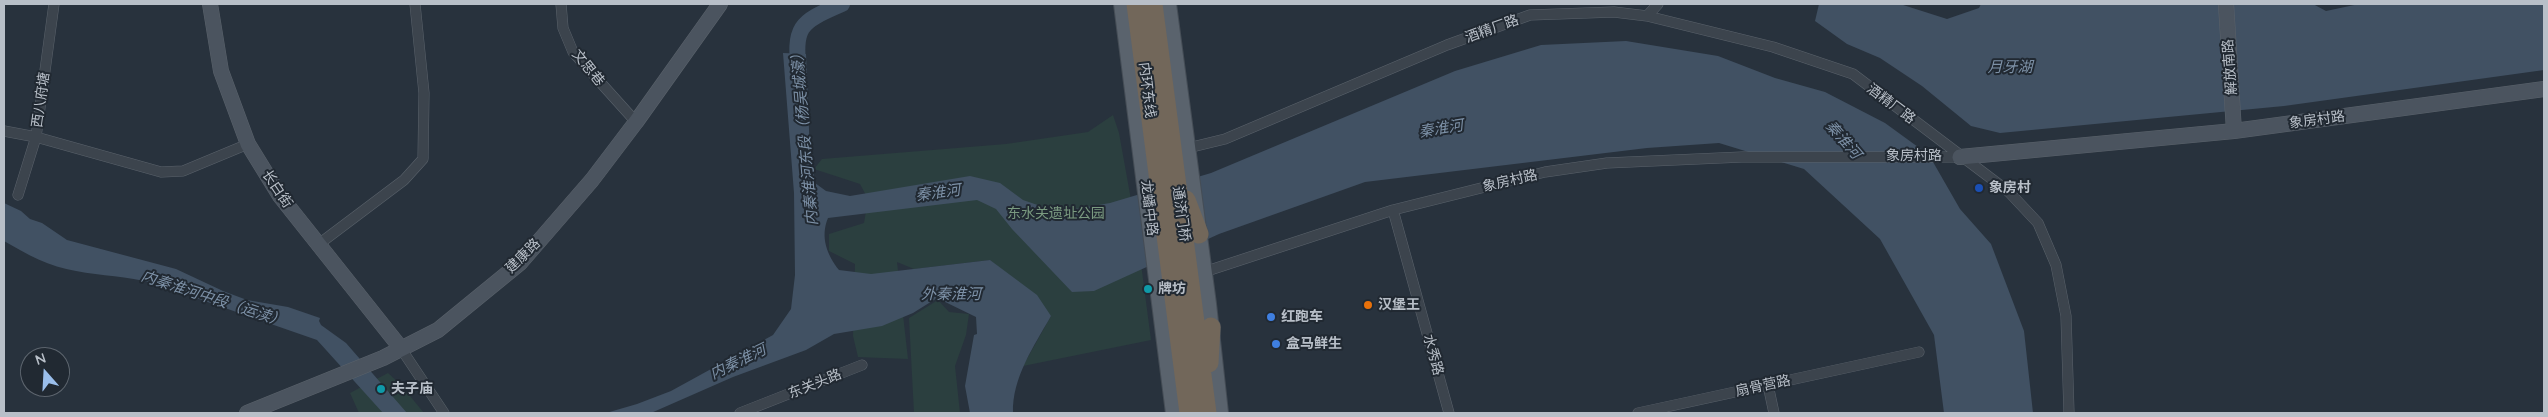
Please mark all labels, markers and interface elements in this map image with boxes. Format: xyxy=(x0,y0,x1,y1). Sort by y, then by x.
street label: 酒精厂路 xyxy=(1463,12,1521,46)
street label: 解放南路 xyxy=(2220,38,2240,96)
street label: 文思巷 xyxy=(568,46,608,90)
water label: 内秦淮河东段（杨吴城濠） xyxy=(788,46,822,226)
water label: 月牙湖 xyxy=(1988,58,2032,76)
street label: 内环东线 xyxy=(1135,61,1159,119)
street label: 西八府塘 xyxy=(29,71,53,129)
street label: 酒精厂路 xyxy=(1864,80,1918,128)
street label: 象房村路 xyxy=(2288,108,2346,132)
water label: 秦淮河 xyxy=(1417,117,1465,141)
water label: 秦淮河 xyxy=(1821,117,1865,163)
street label: 象房村路 xyxy=(1886,148,1942,164)
street label: 长白街 xyxy=(258,167,296,211)
street label: 象房村路 xyxy=(1481,167,1539,195)
street label: 龙蟠中路 xyxy=(1137,179,1161,237)
place label: 象房村 xyxy=(1989,180,2031,196)
water label: 秦淮河 xyxy=(915,181,961,205)
marker: 象房村 xyxy=(1973,182,1985,194)
street label: 通济门桥 xyxy=(1169,185,1193,243)
park label: 东水关遗址公园 xyxy=(1007,206,1105,222)
street label: 建康路 xyxy=(502,235,544,277)
water label: 内秦淮河中段（运渎） xyxy=(139,267,287,331)
place label: 牌坊 xyxy=(1158,281,1186,297)
marker: 牌坊 xyxy=(1142,283,1154,295)
water label: 外秦淮河 xyxy=(921,285,981,303)
place label: 汉堡王 xyxy=(1378,297,1420,313)
marker: 汉堡王 xyxy=(1362,299,1374,311)
place label: 红跑车 xyxy=(1281,309,1323,325)
marker: 红跑车 xyxy=(1265,311,1277,323)
street label: 水秀路 xyxy=(1419,333,1447,377)
place label: 盒马鲜生 xyxy=(1286,336,1342,352)
marker: 盒马鲜生 xyxy=(1270,338,1282,350)
water label: 内秦淮河 xyxy=(707,341,769,383)
north arrow xyxy=(20,347,70,397)
text: N xyxy=(33,349,48,369)
street label: 东关头路 xyxy=(786,366,844,402)
street label: 扇骨营路 xyxy=(1734,372,1792,400)
place label: 夫子庙 xyxy=(391,381,433,397)
marker: 夫子庙 xyxy=(375,383,387,395)

